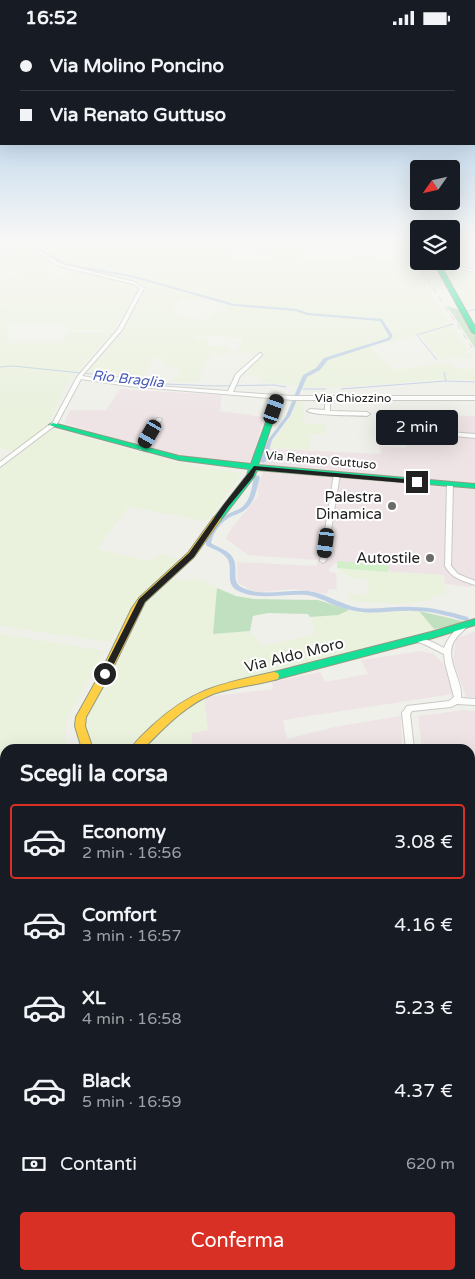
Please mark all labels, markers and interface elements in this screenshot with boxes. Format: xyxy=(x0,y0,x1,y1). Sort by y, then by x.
text: 16:52 xyxy=(25,7,78,29)
text: Via Molino Poncino xyxy=(50,55,224,77)
text: Via Renato Guttuso xyxy=(50,104,226,126)
north arrow xyxy=(410,160,460,210)
map controls xyxy=(410,160,460,270)
button: layers xyxy=(410,220,460,270)
water label: Rio Braglia xyxy=(91,367,166,391)
street label: Via Chiozzino xyxy=(315,391,391,405)
car xyxy=(262,392,285,426)
callout: 2 min xyxy=(376,409,458,445)
car xyxy=(136,417,163,451)
text: 2 min xyxy=(396,417,438,437)
street label: Via Renato Guttuso xyxy=(265,448,377,472)
route end xyxy=(406,471,428,493)
place label: Palestra Dinamica xyxy=(316,488,382,523)
marker: Palestra Dinamica xyxy=(386,500,398,512)
car xyxy=(316,527,335,559)
place label: Autostile xyxy=(356,549,420,567)
marker: Autostile xyxy=(424,552,436,564)
street label: Via Aldo Moro xyxy=(242,634,346,676)
route start xyxy=(94,663,116,685)
text: Scegli la corsa xyxy=(20,761,168,787)
icon: car xyxy=(22,819,67,864)
text: Economy xyxy=(82,821,166,843)
text: 3.08 € xyxy=(394,831,453,853)
text: 2 min · 16:56 xyxy=(82,843,181,863)
icon: car xyxy=(22,902,67,947)
text: Comfort xyxy=(82,904,156,926)
text: 4.16 € xyxy=(394,914,453,936)
text: 3 min · 16:57 xyxy=(82,926,181,946)
icon: car xyxy=(22,985,67,1030)
text: XL xyxy=(82,987,106,1009)
text: 5.23 € xyxy=(395,997,453,1019)
text: 4 min · 16:58 xyxy=(82,1009,181,1029)
icon: car xyxy=(22,1068,67,1113)
text: Black xyxy=(82,1070,131,1092)
text: 4.37 € xyxy=(394,1080,453,1102)
text: 5 min · 16:59 xyxy=(82,1092,181,1112)
icon: cash xyxy=(20,1150,48,1178)
text: Contanti xyxy=(60,1153,137,1175)
text: 620 m xyxy=(406,1154,455,1174)
button: Conferma xyxy=(20,1212,455,1270)

